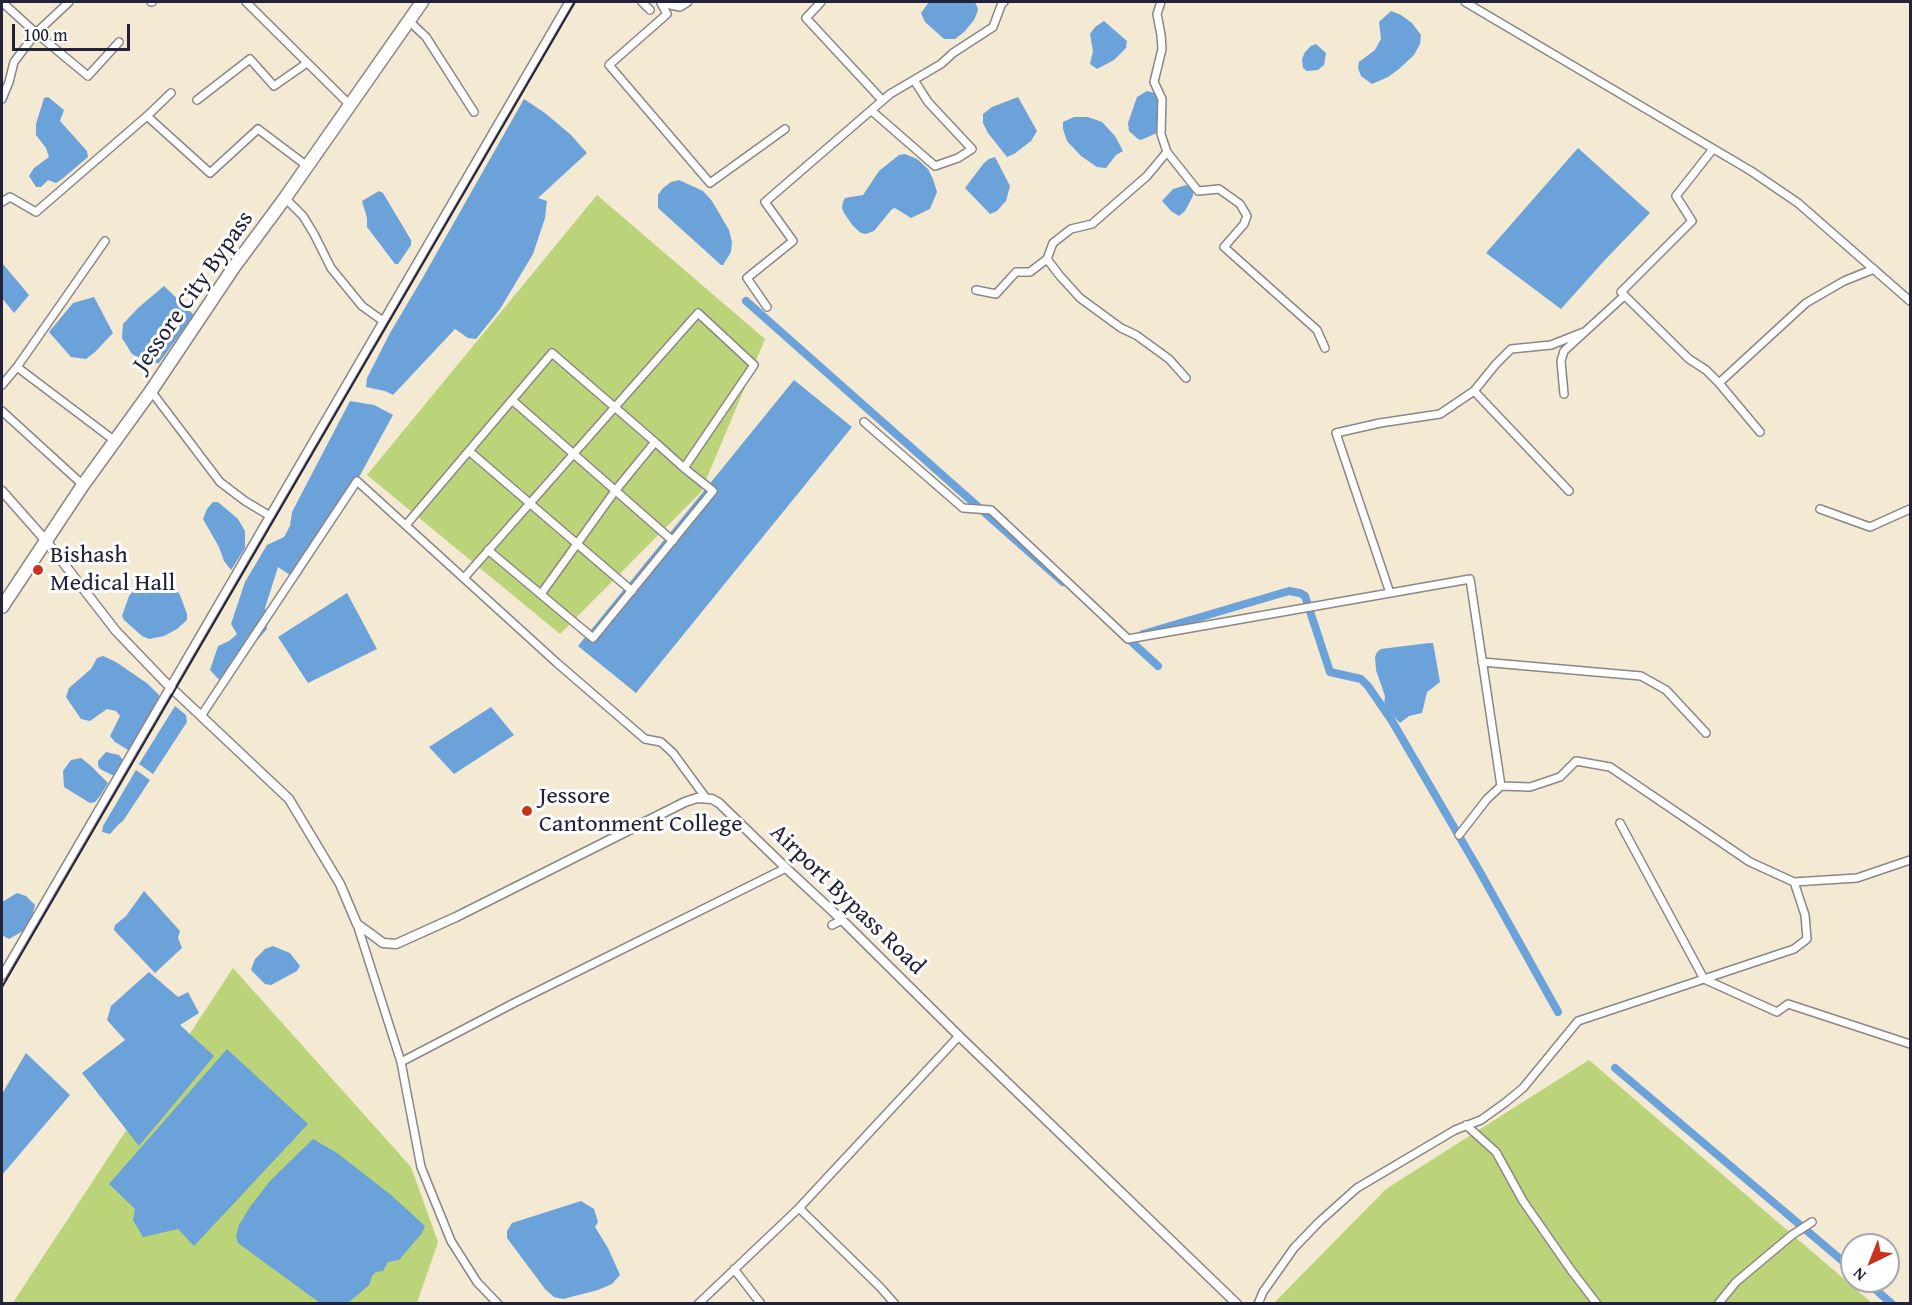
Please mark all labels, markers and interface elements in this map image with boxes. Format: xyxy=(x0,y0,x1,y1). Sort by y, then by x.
scale bar xyxy=(15,12,134,50)
text: 100 m xyxy=(23,21,68,48)
street label: Jessore City Bypass xyxy=(128,206,260,378)
place label: Bishash Medical Hall xyxy=(50,542,175,598)
marker: Bishash Medical Hall xyxy=(31,563,45,577)
place label: Jessore Cantonment College xyxy=(539,783,742,839)
marker: Jessore Cantonment College xyxy=(520,804,534,818)
street label: Airport Bypass Road xyxy=(763,819,931,981)
north arrow xyxy=(1840,1233,1900,1293)
text: N xyxy=(1847,1262,1871,1287)

